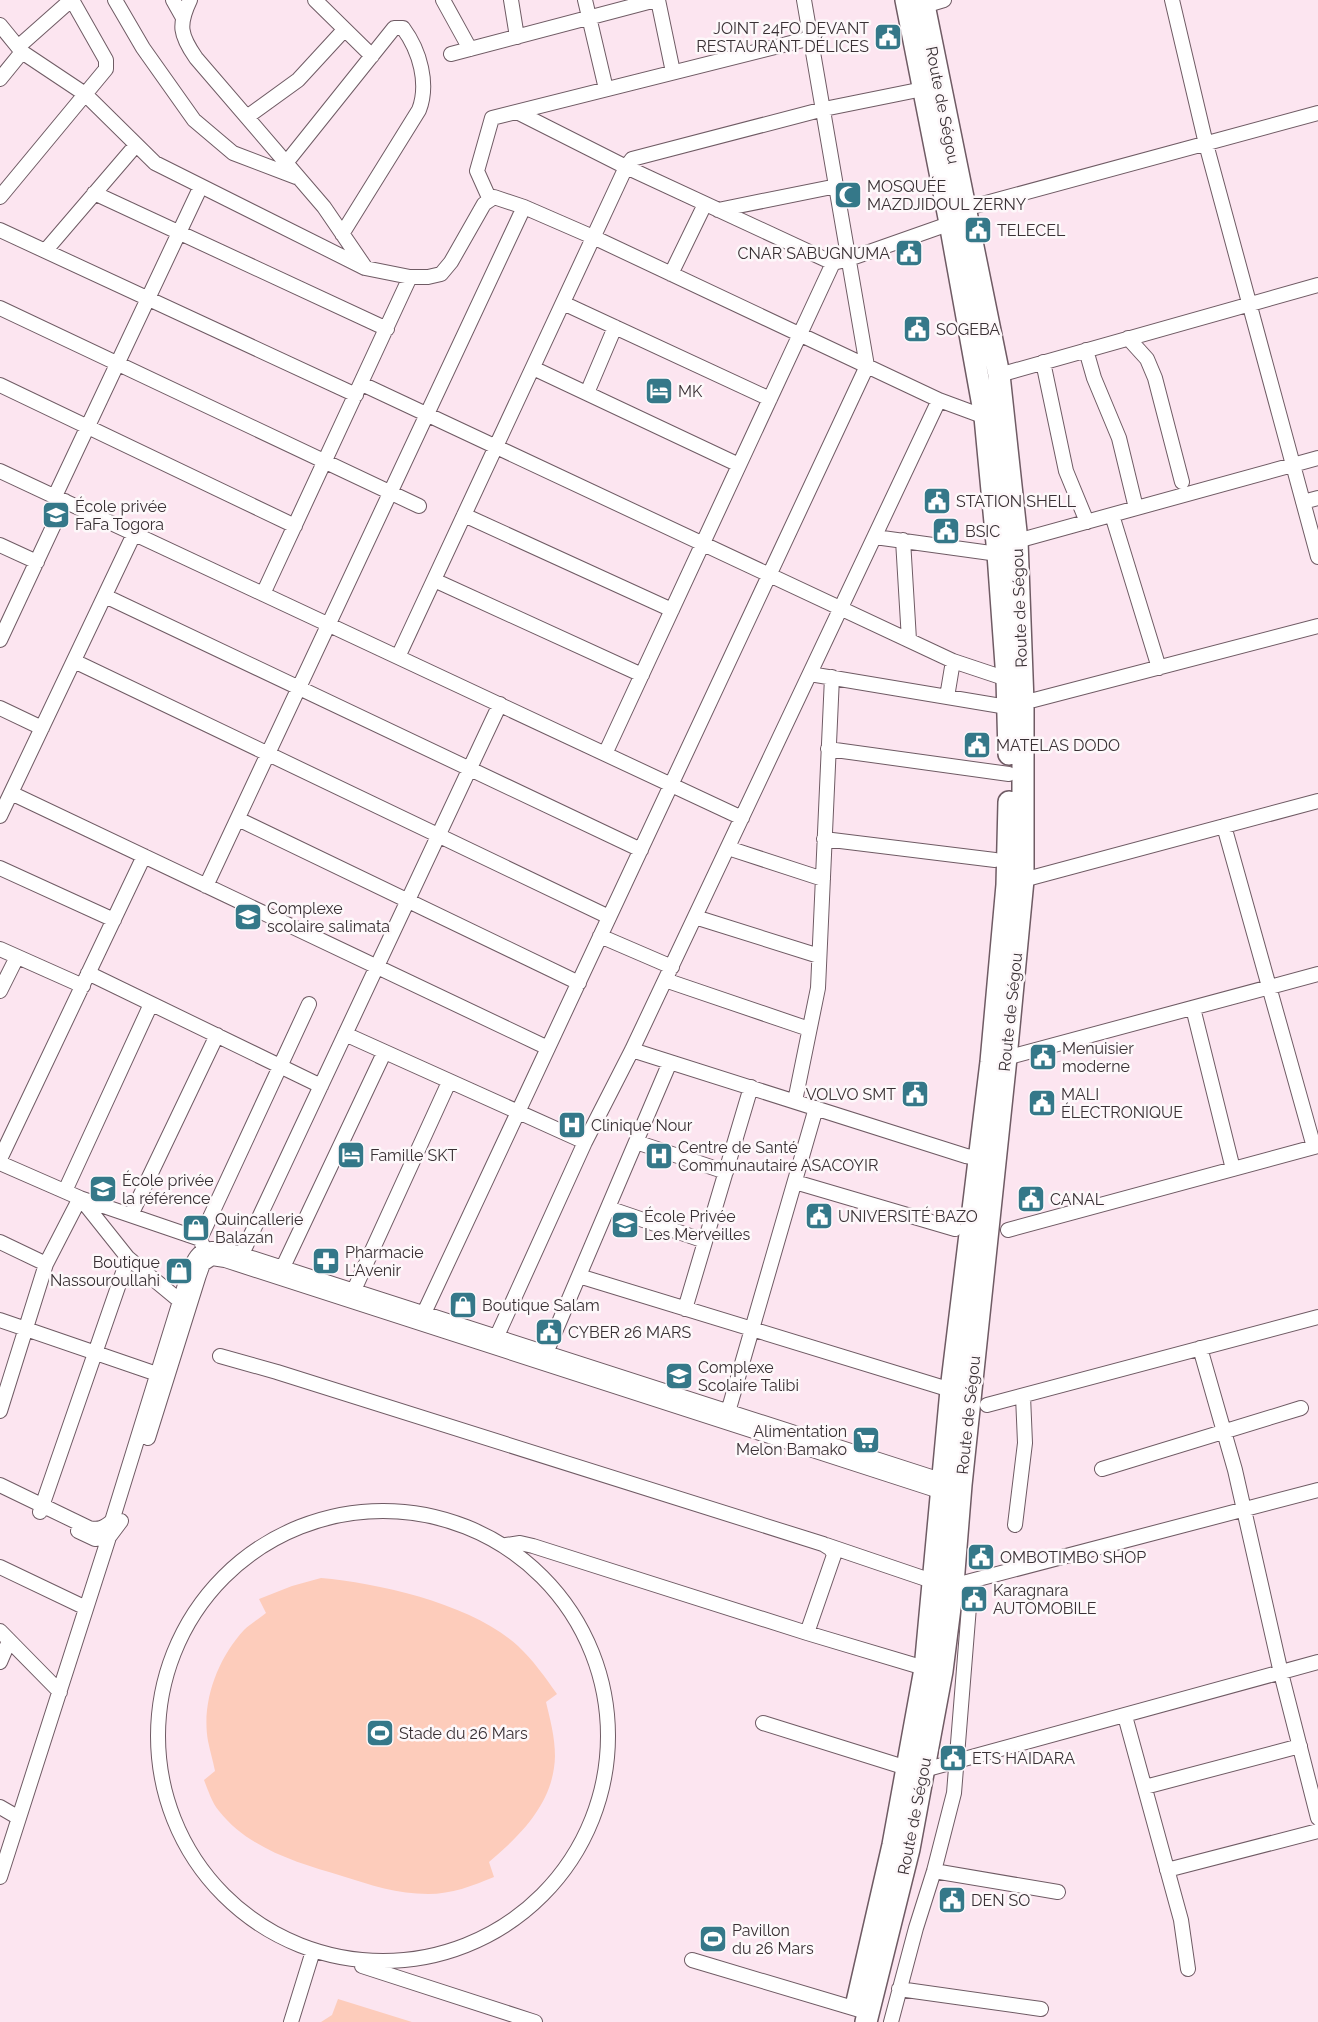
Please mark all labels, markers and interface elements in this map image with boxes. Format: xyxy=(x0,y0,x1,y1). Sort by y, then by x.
place label: JOINT 24FO DEVANT RESTAURANT DÉLICES xyxy=(696,19,869,56)
public building icon: JOINT 24FO DEVANT RESTAURANT DÉLICES xyxy=(873,22,903,52)
street label: Route de Ségou xyxy=(922,45,963,165)
place label: MOSQUÉE MAZDJIDOUL ZERNY xyxy=(867,176,1027,214)
mosque icon: MOSQUÉE MAZDJIDOUL ZERNY xyxy=(833,180,863,210)
public building icon: TELECEL xyxy=(963,215,993,245)
place label: TELECEL xyxy=(997,221,1066,240)
public building icon: CNAR SABUGNUMA xyxy=(894,238,924,268)
place label: CNAR SABUGNUMA xyxy=(738,244,890,263)
public building icon: SOGEBA xyxy=(902,314,932,344)
place label: SOGEBA xyxy=(936,320,1000,339)
hotel icon: MK xyxy=(644,376,674,406)
place label: MK xyxy=(678,382,703,401)
public building icon: STATION SHELL xyxy=(922,486,952,516)
place label: STATION SHELL xyxy=(956,492,1077,511)
place label: École privée FaFa Togora xyxy=(75,496,167,534)
school or university icon: École privée FaFa Togora xyxy=(41,500,71,530)
public building icon: BSIC xyxy=(931,516,961,546)
place label: BSIC xyxy=(965,522,1000,541)
street label: Route de Ségou xyxy=(1008,548,1031,668)
public building icon: MATELAS DODO xyxy=(962,730,992,760)
place label: MATELAS DODO xyxy=(996,736,1120,755)
place label: Complexe scolaire salimata xyxy=(267,899,390,936)
school or university icon: Complexe scolaire salimata xyxy=(233,902,263,932)
street label: Route de Ségou xyxy=(995,952,1026,1072)
place label: Menuisier moderne xyxy=(1062,1039,1134,1076)
public building icon: Menuisier moderne xyxy=(1028,1042,1058,1072)
public building icon: VOLVO SMT xyxy=(900,1079,930,1109)
place label: VOLVO SMT xyxy=(806,1085,896,1104)
place label: MALI ÉLECTRONIQUE xyxy=(1061,1085,1183,1122)
public building icon: MALI ÉLECTRONIQUE xyxy=(1027,1088,1057,1118)
hospital icon: Clinique Nour xyxy=(557,1110,587,1140)
place label: Clinique Nour xyxy=(591,1116,693,1135)
place label: Centre de Santé Communautaire ASACOYIR xyxy=(678,1138,878,1175)
hotel icon: Famille SKT xyxy=(336,1140,366,1170)
hospital icon: Centre de Santé Communautaire ASACOYIR xyxy=(644,1141,674,1171)
place label: Famille SKT xyxy=(370,1146,457,1165)
place label: École privée la référence xyxy=(122,1170,214,1208)
school or university icon: École privée la référence xyxy=(88,1174,118,1204)
public building icon: CANAL xyxy=(1016,1184,1046,1214)
place label: CANAL xyxy=(1050,1190,1105,1209)
public building icon: UNIVERSITÉ BAZO xyxy=(804,1201,834,1231)
place label: École Privée Les Merveilles xyxy=(644,1206,750,1244)
place label: UNIVERSITÉ BAZO xyxy=(838,1206,978,1226)
place label: Quincallerie Balazan xyxy=(215,1210,303,1247)
school or university icon: École Privée Les Merveilles xyxy=(610,1210,640,1240)
shop icon: Quincallerie Balazan xyxy=(181,1213,211,1243)
place label: Pharmacie L'Avenir xyxy=(345,1243,424,1280)
pharmacy icon: Pharmacie L'Avenir xyxy=(311,1246,341,1276)
place label: Boutique Nassouroullahi xyxy=(50,1253,160,1290)
shop icon: Boutique Nassouroullahi xyxy=(164,1256,194,1286)
shop icon: Boutique Salam xyxy=(448,1290,478,1320)
place label: Boutique Salam xyxy=(482,1296,600,1315)
public building icon: CYBER 26 MARS xyxy=(534,1317,564,1347)
place label: CYBER 26 MARS xyxy=(568,1323,691,1342)
street label: Route de Ségou xyxy=(953,1355,984,1475)
place label: Complexe Scolaire Talibi xyxy=(698,1358,799,1395)
school or university icon: Complexe Scolaire Talibi xyxy=(664,1361,694,1391)
place label: Alimentation Melon Bamako xyxy=(736,1422,847,1459)
supermarket icon: Alimentation Melon Bamako xyxy=(851,1425,881,1455)
public building icon: OMBOTIMBO SHOP xyxy=(966,1542,996,1572)
place label: OMBOTIMBO SHOP xyxy=(1000,1548,1146,1567)
place label: Karagnara AUTOMOBILE xyxy=(993,1581,1097,1618)
public building icon: Karagnara AUTOMOBILE xyxy=(959,1584,989,1614)
sports icon: Stade du 26 Mars xyxy=(365,1718,395,1748)
place label: Stade du 26 Mars xyxy=(399,1724,528,1743)
public building icon: ETS HAIDARA xyxy=(938,1743,968,1773)
place label: ETS HAIDARA xyxy=(972,1749,1075,1768)
street label: Route de Ségou xyxy=(894,1756,935,1876)
public building icon: DEN SO xyxy=(937,1885,967,1915)
place label: DEN SO xyxy=(971,1891,1030,1910)
place label: Pavillon du 26 Mars xyxy=(732,1921,814,1958)
sports icon: Pavillon du 26 Mars xyxy=(698,1924,728,1954)

